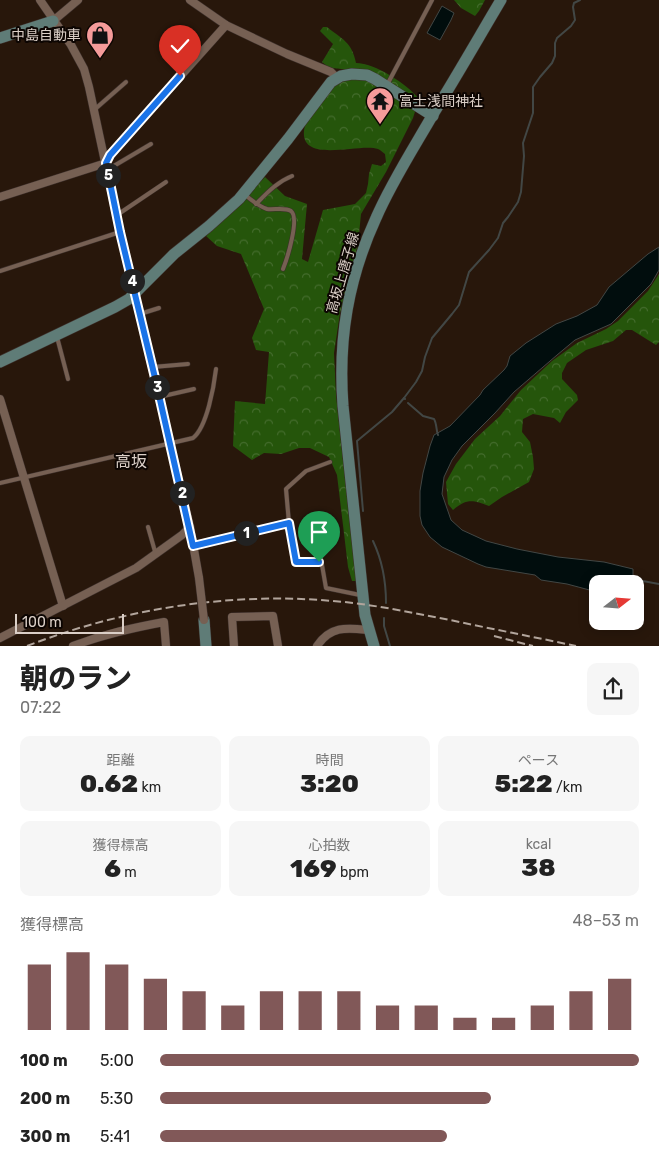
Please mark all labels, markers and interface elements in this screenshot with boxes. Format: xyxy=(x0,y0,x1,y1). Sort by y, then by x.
shop icon: 中島自動車 xyxy=(85,20,115,59)
pin xyxy=(159,25,201,76)
place label: 中島自動車 xyxy=(11,27,81,44)
icon: check xyxy=(166,32,194,60)
temple icon: 富士浅間神社 xyxy=(365,86,395,125)
place label: 富士浅間神社 xyxy=(399,93,483,110)
pin: 5 xyxy=(96,162,120,188)
text: 5 xyxy=(104,167,113,184)
street label: 高坂上唐子線 xyxy=(323,230,363,316)
pin: 4 xyxy=(120,268,144,294)
text: 4 xyxy=(128,273,137,290)
pin: 3 xyxy=(144,374,170,400)
text: 3 xyxy=(153,379,162,396)
district label: 高坂 xyxy=(115,452,147,471)
pin: 2 xyxy=(170,480,194,506)
text: 2 xyxy=(178,485,187,502)
pin xyxy=(298,511,340,562)
icon: arrive xyxy=(305,518,333,546)
pin: 1 xyxy=(234,520,258,546)
text: 1 xyxy=(243,525,250,542)
north arrow xyxy=(589,575,644,630)
map controls xyxy=(589,575,644,630)
scale bar xyxy=(15,610,124,634)
text: 100 m xyxy=(22,614,62,631)
text: 朝のラン xyxy=(20,662,132,695)
button: share xyxy=(587,663,639,715)
text: 07:22 xyxy=(20,698,61,717)
text: 距離 xyxy=(107,752,135,769)
text: 時間 xyxy=(316,752,344,769)
text: ペース xyxy=(518,752,559,769)
text: 0.62 xyxy=(80,769,138,798)
text: 3:20 xyxy=(300,769,359,798)
text: 5:22 xyxy=(494,769,553,798)
text: km xyxy=(138,779,161,796)
text: /km xyxy=(553,779,583,796)
text: kcal xyxy=(526,836,551,853)
text: 獲得標高 xyxy=(93,837,149,854)
text: 心拍数 xyxy=(309,837,351,854)
text: 38 xyxy=(521,853,556,882)
text: 6 xyxy=(104,854,121,883)
text: 169 xyxy=(290,854,336,883)
text: m xyxy=(121,864,137,881)
text: bpm xyxy=(336,864,369,881)
text: 48–53 m xyxy=(573,911,639,930)
text: 獲得標高 xyxy=(20,915,84,934)
text: 100 m xyxy=(20,1051,68,1070)
text: 5:00 xyxy=(100,1051,134,1070)
text: 200 m xyxy=(20,1089,70,1108)
text: 5:30 xyxy=(100,1089,133,1108)
text: 300 m xyxy=(20,1127,70,1146)
text: 5:41 xyxy=(100,1127,130,1146)

